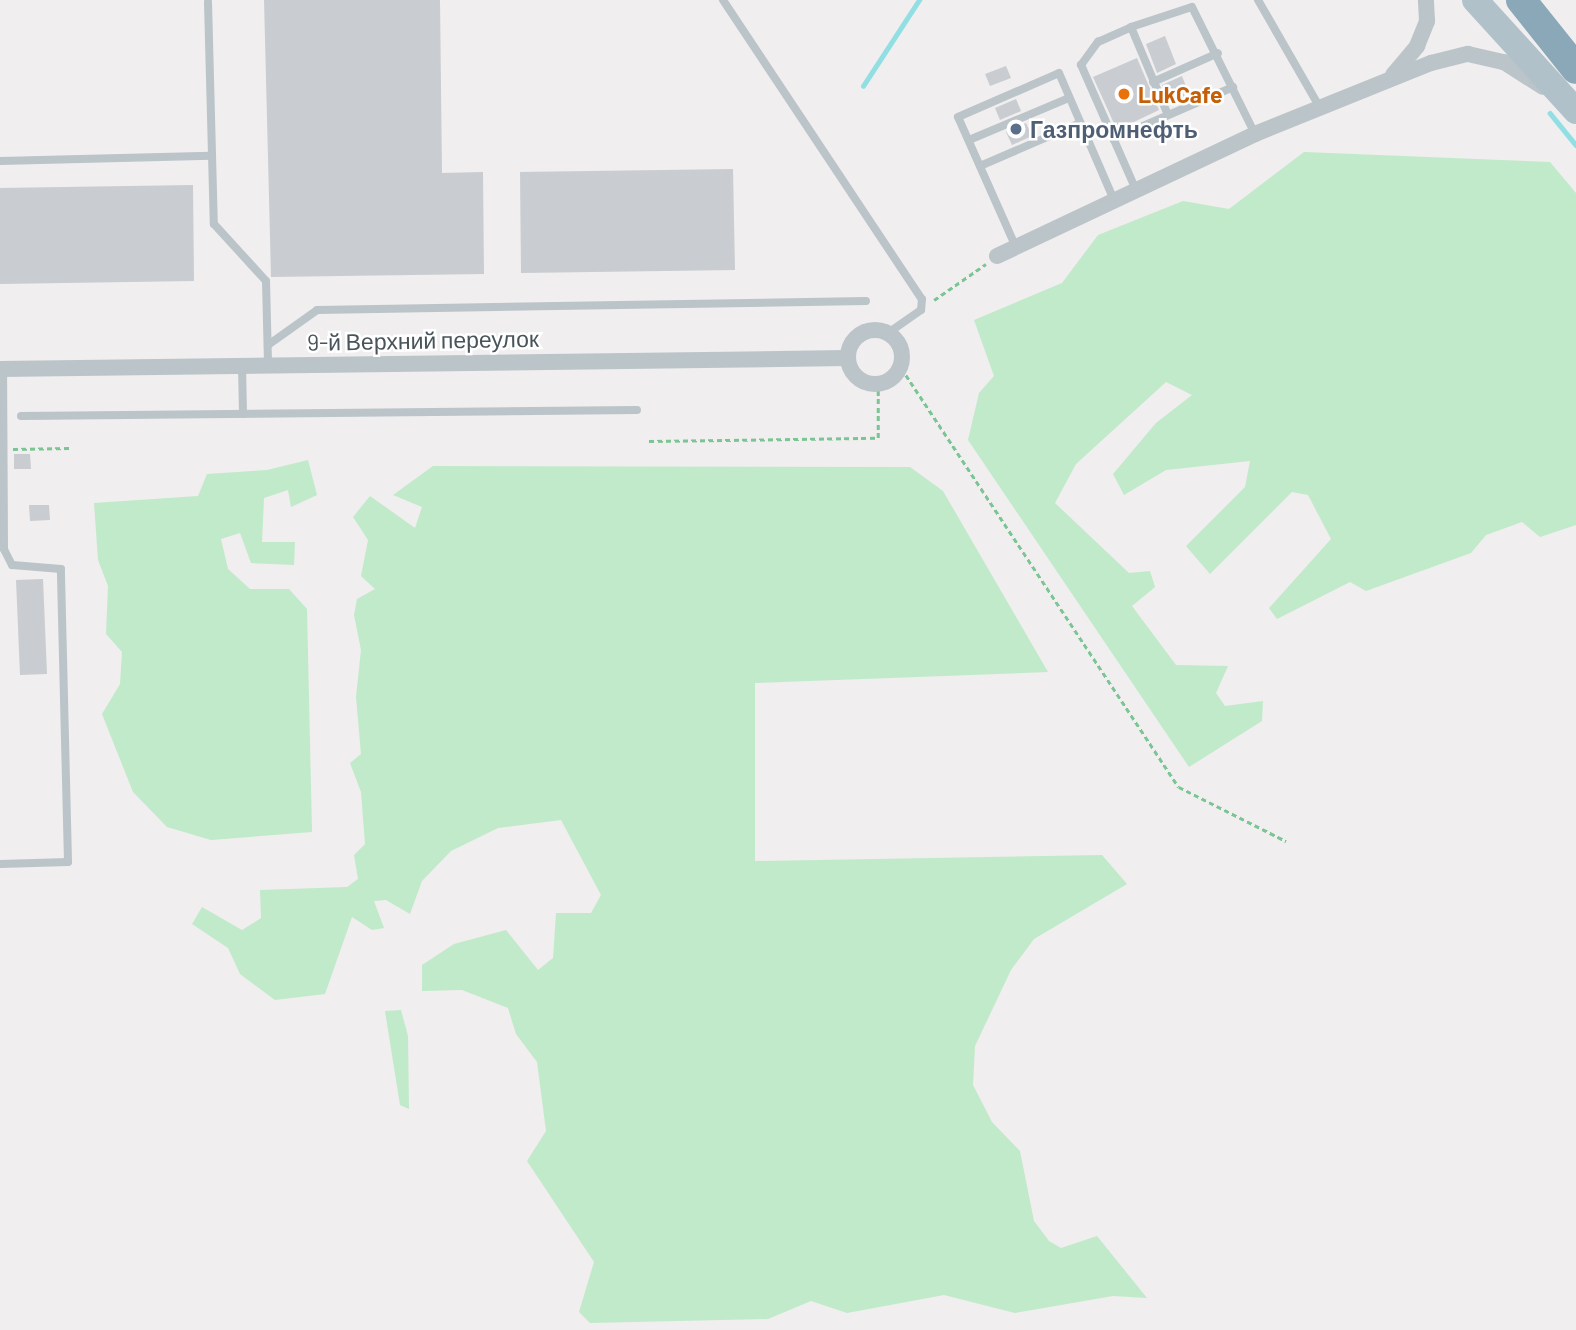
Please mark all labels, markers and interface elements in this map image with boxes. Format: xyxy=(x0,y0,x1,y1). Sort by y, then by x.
place label: LukCafe xyxy=(1138,80,1223,108)
marker: LukCafe xyxy=(1116,86,1132,102)
place label: Газпромнефть xyxy=(1030,115,1198,143)
marker: Газпромнефть xyxy=(1008,121,1024,137)
street label: 9-й Верхний переулок xyxy=(307,324,539,356)

